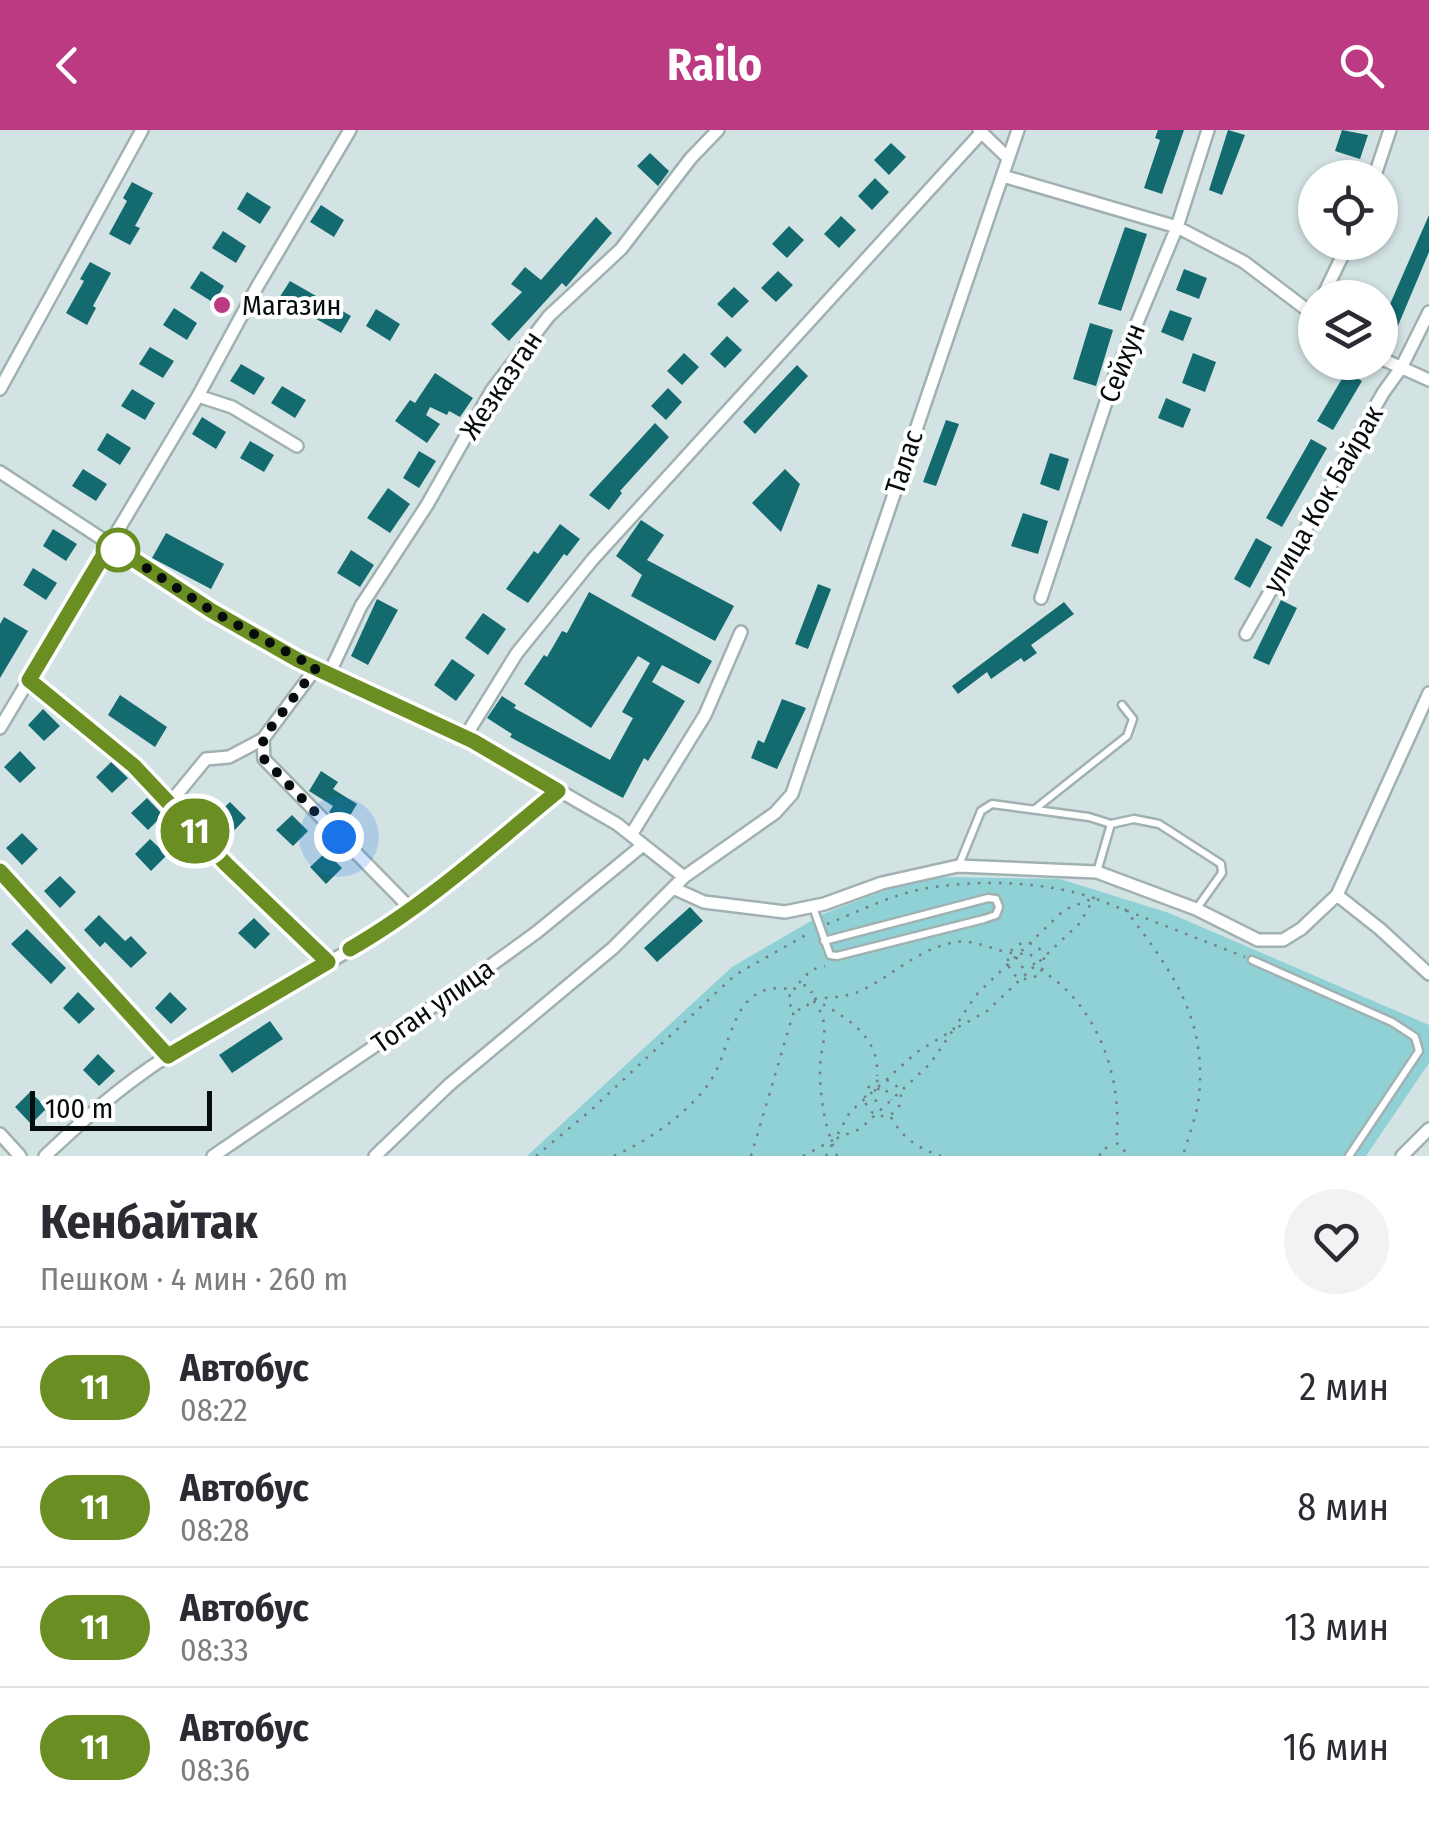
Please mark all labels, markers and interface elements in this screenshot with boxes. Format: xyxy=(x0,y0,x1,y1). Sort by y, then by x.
icon: back xyxy=(40,38,95,93)
text: Railo xyxy=(667,38,762,92)
icon: search xyxy=(1334,38,1389,93)
map controls xyxy=(1298,160,1398,380)
button: locate xyxy=(1298,160,1398,260)
button: layers xyxy=(1298,280,1398,380)
place label: Магазин xyxy=(242,289,342,322)
marker: Магазин xyxy=(211,294,233,316)
street label: Сейхун xyxy=(1092,319,1152,407)
street label: Жезказган xyxy=(453,325,549,445)
street label: улица Кок Байрак xyxy=(1256,400,1390,598)
street label: Талас xyxy=(878,426,930,498)
unlabelled marker xyxy=(97,529,139,571)
line badge: 11 xyxy=(150,798,240,864)
text: 11 xyxy=(181,810,209,852)
your location xyxy=(314,812,364,862)
street label: Тоган улица xyxy=(366,952,500,1060)
scale bar xyxy=(30,1086,212,1130)
text: 100 m xyxy=(45,1092,113,1125)
button: heart xyxy=(1284,1189,1389,1294)
text: Кенбайтак xyxy=(40,1193,258,1251)
text: Пешком · 4 мин · 260 m xyxy=(40,1260,348,1298)
text: Автобус xyxy=(180,1345,309,1391)
text: 2 мин xyxy=(1300,1364,1389,1410)
text: 11 xyxy=(81,1366,109,1408)
text: 08:22 xyxy=(180,1391,248,1429)
text: Автобус xyxy=(180,1465,309,1511)
text: 8 мин xyxy=(1297,1484,1389,1530)
text: 11 xyxy=(81,1486,109,1528)
text: 08:28 xyxy=(180,1511,250,1549)
text: Автобус xyxy=(180,1585,309,1631)
text: 13 мин xyxy=(1284,1604,1389,1650)
text: 11 xyxy=(81,1606,109,1648)
text: 08:33 xyxy=(180,1631,249,1669)
text: Автобус xyxy=(180,1705,309,1751)
text: 16 мин xyxy=(1283,1724,1389,1770)
text: 11 xyxy=(81,1726,109,1768)
text: 08:36 xyxy=(180,1751,250,1789)

